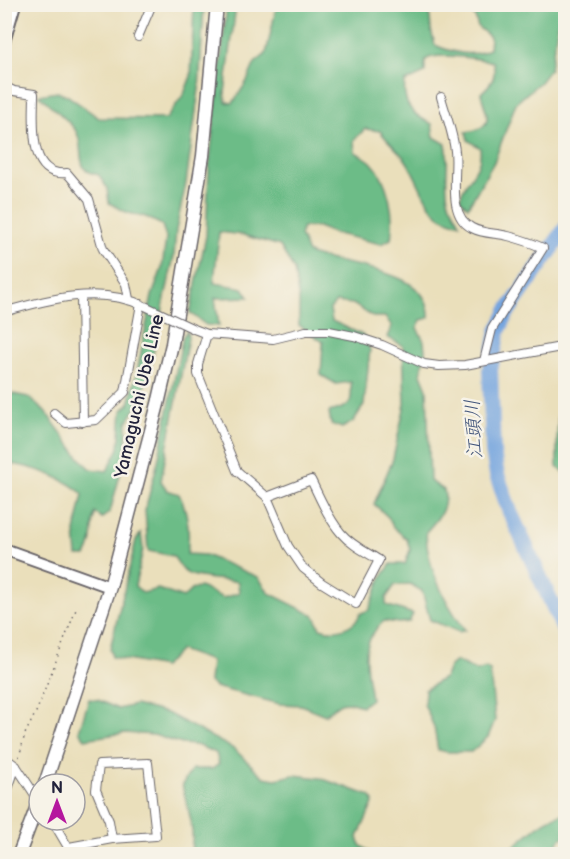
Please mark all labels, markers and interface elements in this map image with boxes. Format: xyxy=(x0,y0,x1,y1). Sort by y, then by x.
street label: Yamaguchi Ube Line xyxy=(110,312,169,481)
water label: 江頭川 xyxy=(460,398,488,460)
north arrow xyxy=(27,772,87,832)
text: N xyxy=(51,779,63,798)

